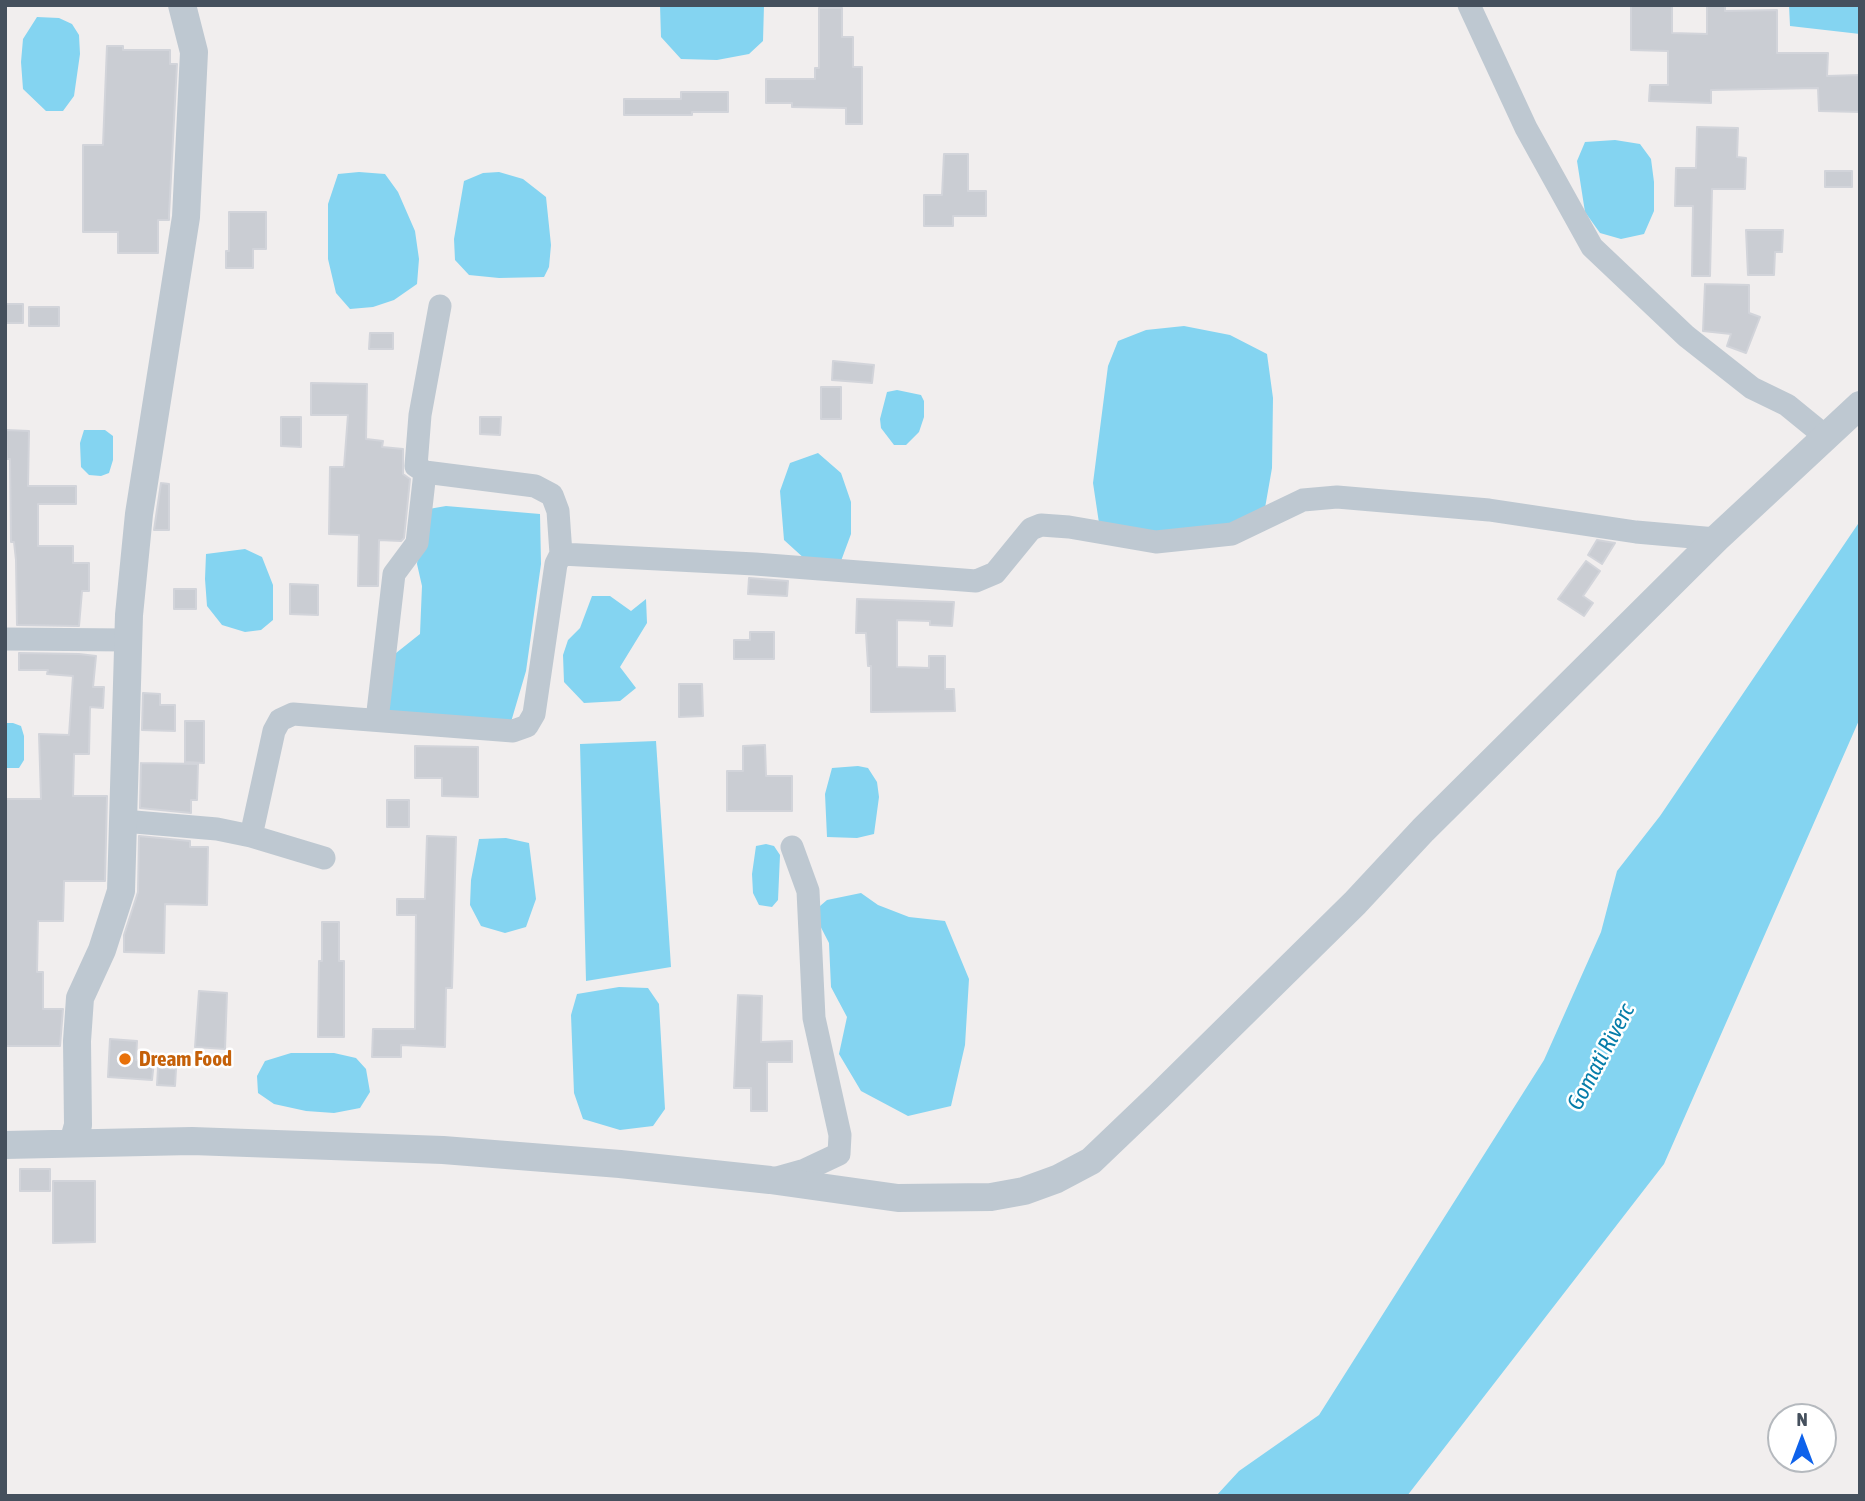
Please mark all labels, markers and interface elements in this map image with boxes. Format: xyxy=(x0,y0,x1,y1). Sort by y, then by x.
water label: Gomati Riverc xyxy=(1561,999,1641,1115)
place label: Dream Food xyxy=(139,1046,232,1072)
marker: Dream Food xyxy=(117,1051,133,1067)
north arrow xyxy=(1767,1403,1837,1473)
text: N xyxy=(1796,1408,1808,1430)

